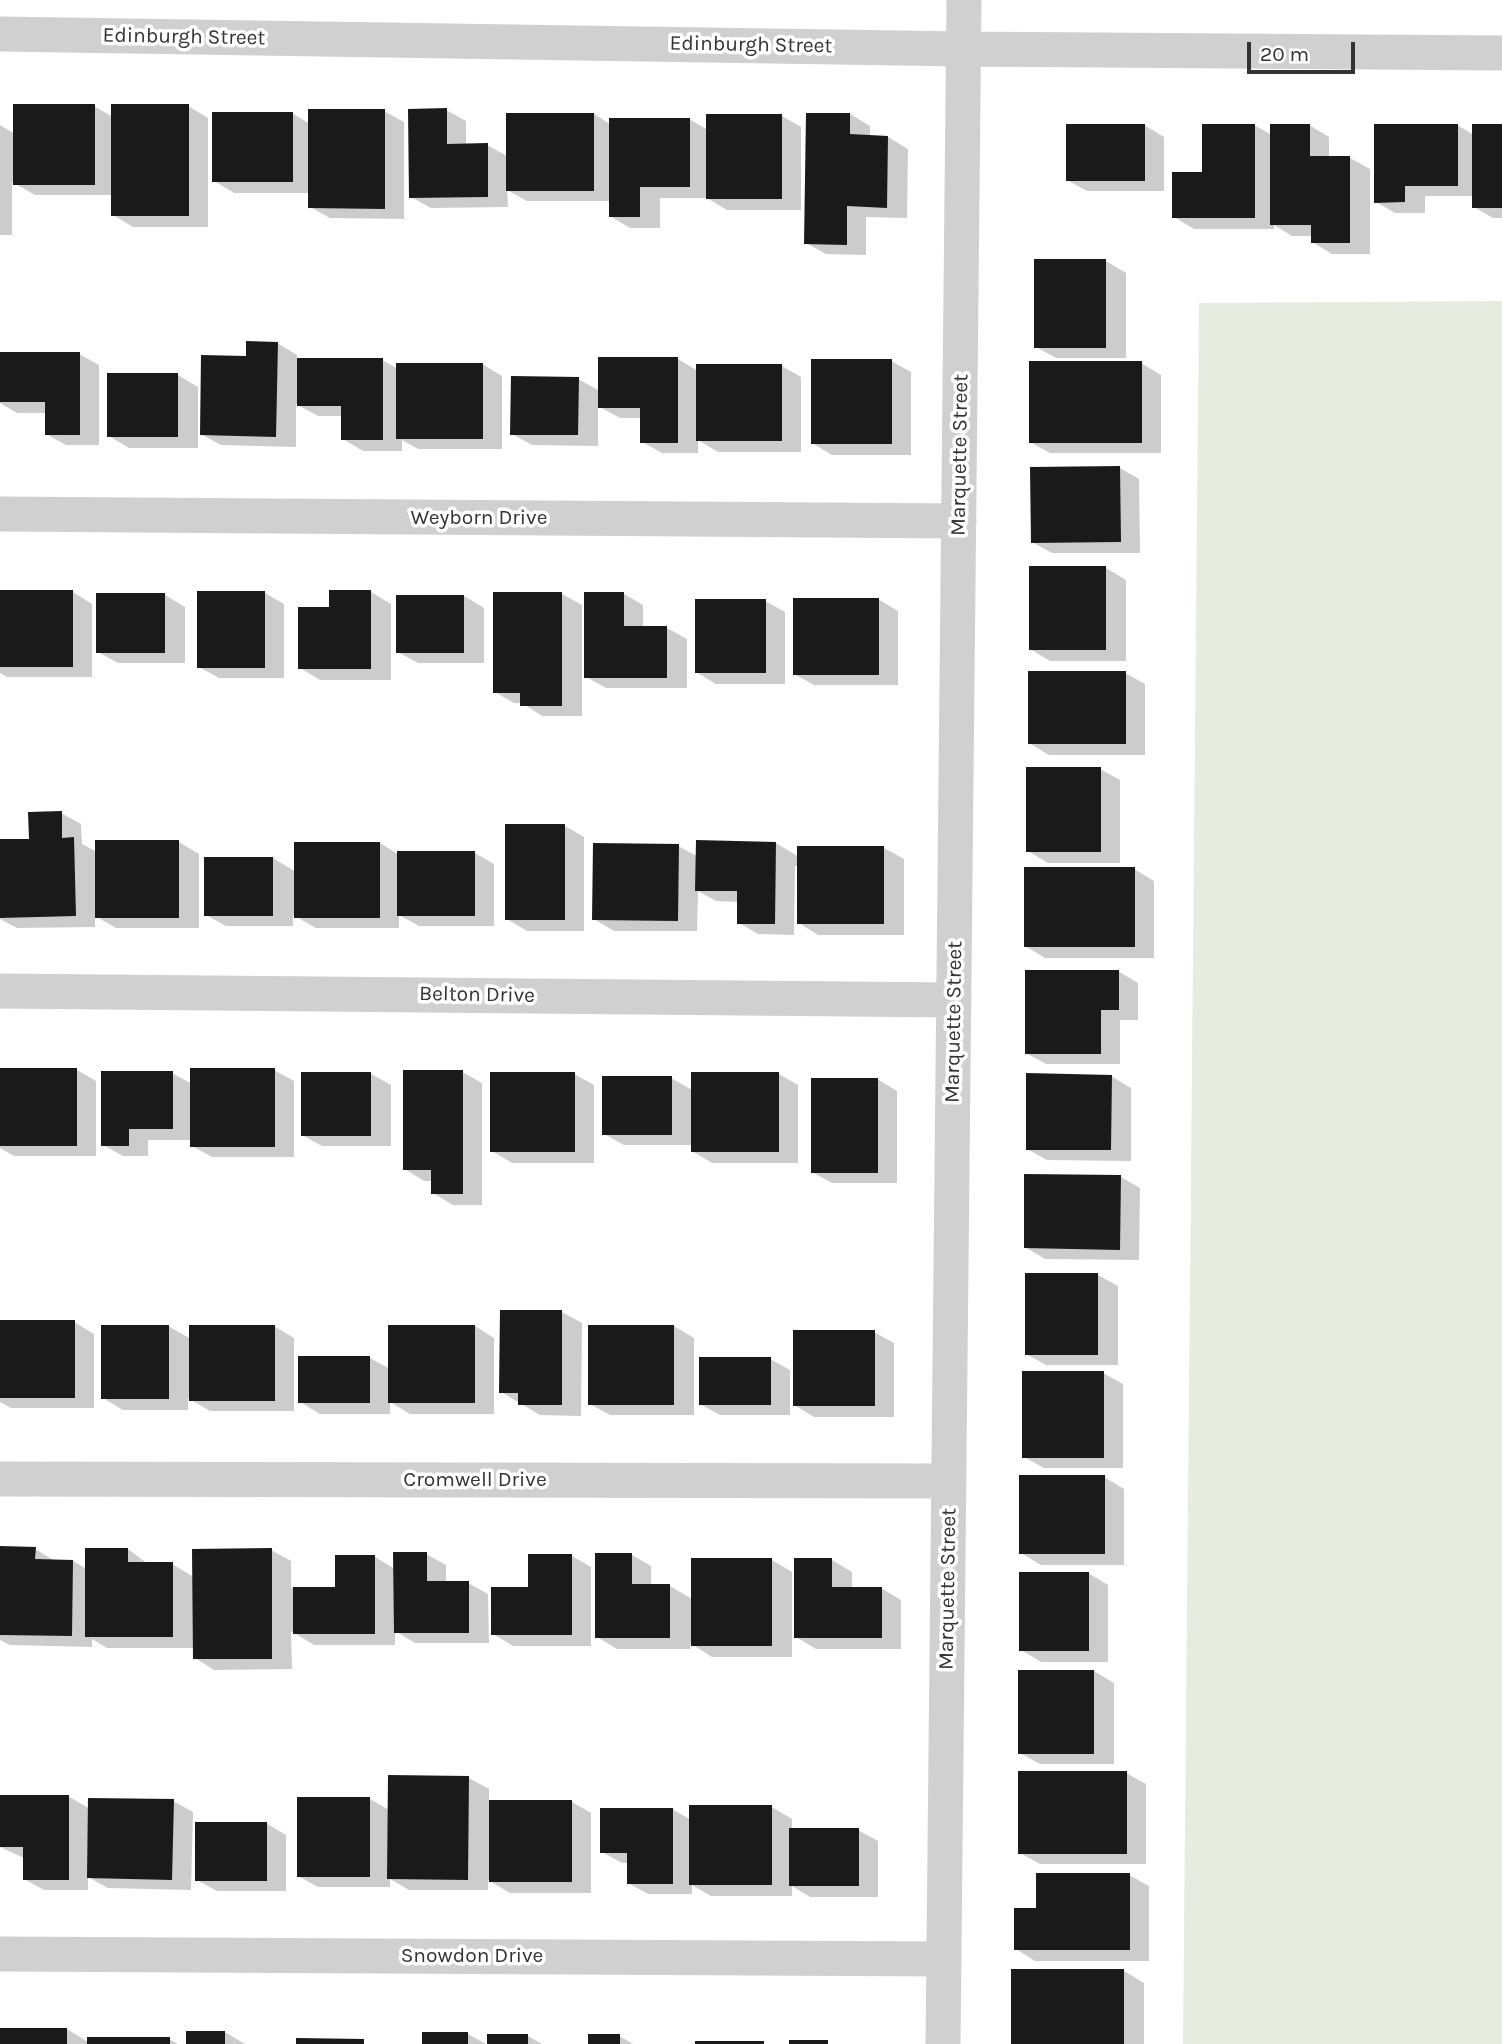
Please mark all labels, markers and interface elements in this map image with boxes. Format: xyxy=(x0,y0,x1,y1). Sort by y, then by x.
street label: Edinburgh Street xyxy=(102,23,266,51)
scale bar xyxy=(1250,28,1358,72)
street label: Edinburgh Street xyxy=(669,31,833,59)
text: 20 m xyxy=(1260,42,1309,66)
street label: Marquette Street xyxy=(946,374,974,536)
street label: Weyborn Drive xyxy=(411,505,547,531)
street label: Marquette Street xyxy=(940,941,968,1103)
street label: Belton Drive xyxy=(419,981,535,1009)
street label: Cromwell Drive xyxy=(403,1467,547,1493)
street label: Marquette Street xyxy=(934,1508,962,1670)
street label: Snowdon Drive xyxy=(401,1943,543,1969)

